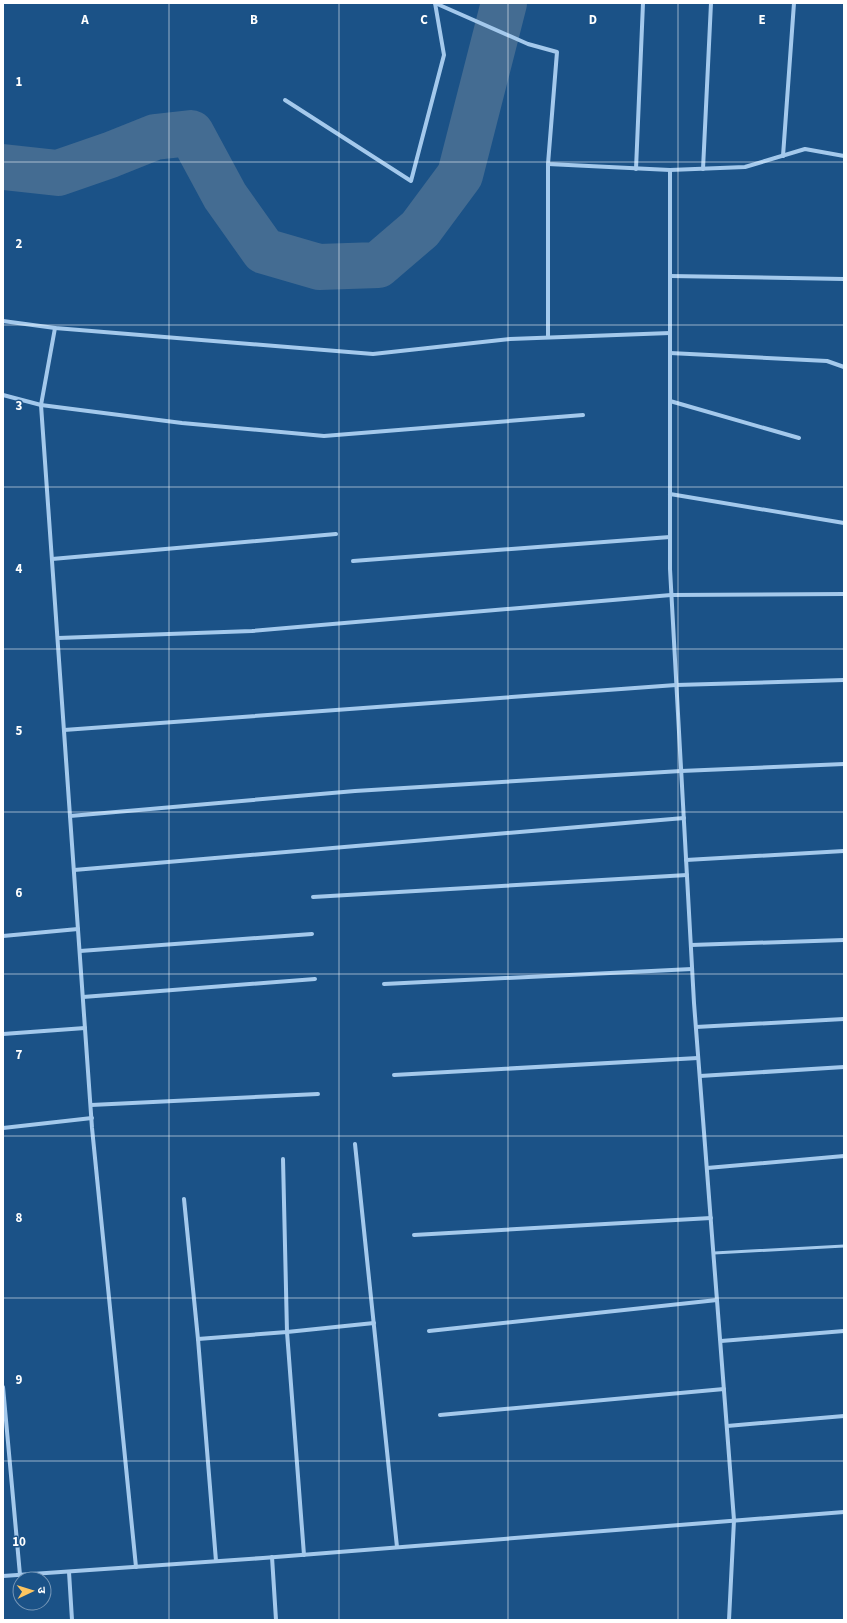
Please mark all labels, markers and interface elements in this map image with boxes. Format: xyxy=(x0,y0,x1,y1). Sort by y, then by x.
text: A xyxy=(80,11,89,29)
text: B xyxy=(250,11,258,29)
text: C xyxy=(420,11,428,29)
text: D xyxy=(589,11,597,29)
text: E xyxy=(758,11,766,29)
text: 1 xyxy=(16,73,23,91)
text: 2 xyxy=(16,235,23,253)
text: 3 xyxy=(16,397,23,415)
text: 4 xyxy=(16,560,23,578)
text: 5 xyxy=(16,722,23,740)
text: 6 xyxy=(16,884,23,902)
text: 7 xyxy=(16,1046,23,1064)
text: 8 xyxy=(16,1209,23,1227)
text: 9 xyxy=(16,1371,23,1389)
text: 10 xyxy=(12,1533,26,1551)
north arrow xyxy=(12,1571,52,1611)
text: उ xyxy=(34,1587,49,1595)

